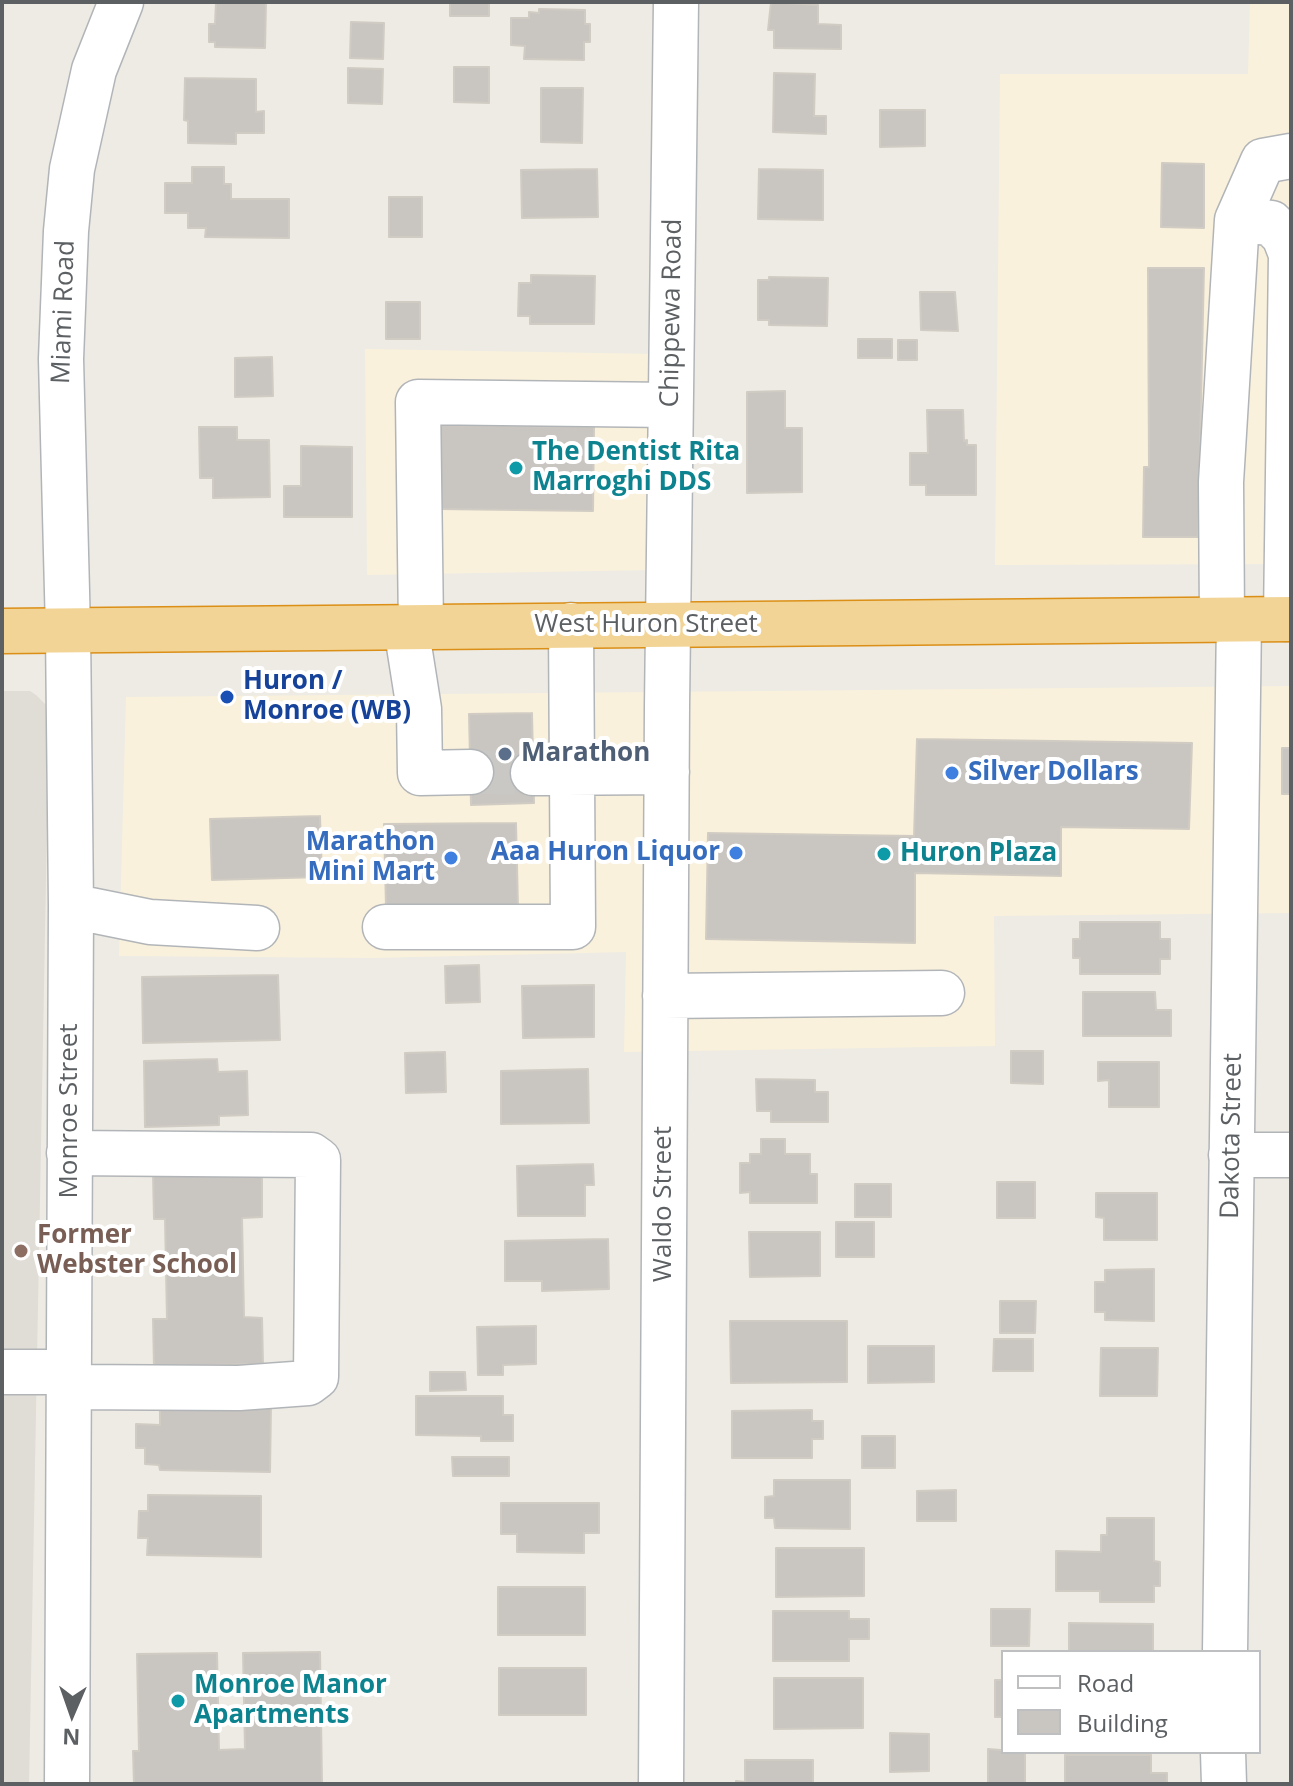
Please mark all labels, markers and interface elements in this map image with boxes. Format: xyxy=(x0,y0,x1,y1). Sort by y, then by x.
street label: Chippewa Road xyxy=(655,218,689,408)
street label: Miami Road xyxy=(46,240,82,384)
place label: The Dentist Rita Marroghi DDS xyxy=(532,437,740,498)
marker: The Dentist Rita Marroghi DDS xyxy=(507,459,525,477)
street label: West Huron Street xyxy=(534,609,758,641)
place label: Huron / Monroe (WB) xyxy=(243,666,411,728)
marker: Huron / Monroe (WB) xyxy=(218,688,236,706)
place label: Marathon xyxy=(521,738,650,770)
marker: Marathon xyxy=(496,745,514,763)
place label: Silver Dollars xyxy=(968,757,1139,789)
marker: Silver Dollars xyxy=(943,764,961,782)
place label: Marathon Mini Mart xyxy=(306,827,435,888)
place label: Aaa Huron Liquor xyxy=(491,837,720,869)
place label: Huron Plaza xyxy=(900,838,1057,870)
marker: Aaa Huron Liquor xyxy=(727,844,745,862)
marker: Huron Plaza xyxy=(875,845,893,863)
marker: Marathon Mini Mart xyxy=(442,849,460,867)
street label: Monroe Street xyxy=(54,1023,86,1199)
street label: Dakota Street xyxy=(1215,1053,1249,1219)
street label: Waldo Street xyxy=(648,1126,680,1282)
place label: Former Webster School xyxy=(37,1220,237,1282)
marker: Former Webster School xyxy=(12,1242,30,1260)
legend xyxy=(1001,1650,1261,1754)
text: Road xyxy=(1077,1666,1134,1699)
place label: Monroe Manor Apartments xyxy=(194,1670,387,1732)
north arrow xyxy=(32,1674,112,1754)
marker: Monroe Manor Apartments xyxy=(169,1692,187,1710)
text: Building xyxy=(1077,1706,1168,1739)
text: N xyxy=(62,1723,81,1753)

